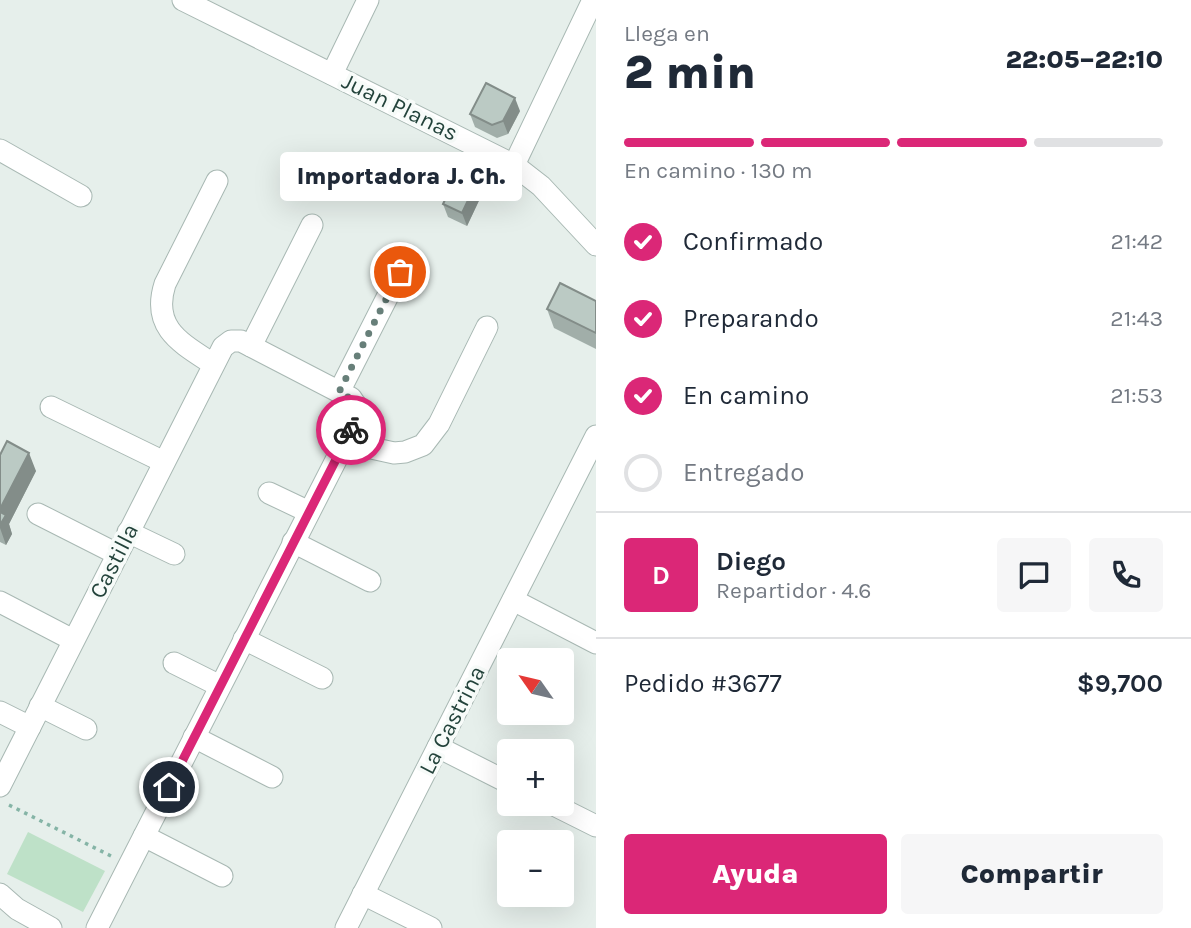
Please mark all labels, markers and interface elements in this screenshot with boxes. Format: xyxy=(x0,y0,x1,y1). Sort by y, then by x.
text: Llega en xyxy=(624,20,710,47)
text: 22:05–22:10 xyxy=(1005,44,1163,75)
text: 2 min xyxy=(624,46,756,100)
street label: Juan Planas xyxy=(338,67,462,147)
callout: Importadora J. Ch. xyxy=(279,153,521,202)
text: En camino · 130 m xyxy=(624,157,812,184)
text: Importadora J. Ch. xyxy=(297,163,505,190)
icon: check xyxy=(624,223,662,261)
text: Confirmado xyxy=(683,226,823,257)
text: 21:42 xyxy=(1111,228,1163,255)
pin xyxy=(370,242,430,302)
icon: bag xyxy=(381,253,419,291)
icon: check xyxy=(624,300,662,338)
text: Preparando xyxy=(683,303,819,334)
text: 21:43 xyxy=(1110,305,1163,332)
icon: check xyxy=(624,377,662,415)
text: En camino xyxy=(683,380,809,411)
text: 21:53 xyxy=(1110,382,1163,409)
courier xyxy=(316,395,386,465)
icon: bike xyxy=(332,411,370,449)
text: Entregado xyxy=(683,457,804,488)
street label: Castilla xyxy=(84,519,144,603)
button: chat xyxy=(997,538,1071,612)
button: phone xyxy=(1089,538,1163,612)
text: Diego xyxy=(716,546,786,577)
text: D xyxy=(652,560,670,591)
text: Repartidor · 4.6 xyxy=(716,577,871,604)
north arrow xyxy=(497,648,574,724)
map controls xyxy=(497,648,574,907)
street label: La Castrina xyxy=(413,661,491,779)
text: Pedido #3677 xyxy=(624,668,782,699)
text: $9,700 xyxy=(1077,668,1163,699)
button: + xyxy=(497,739,574,816)
pin xyxy=(139,757,199,817)
icon: home xyxy=(150,768,188,806)
button: − xyxy=(497,830,574,907)
button: Ayuda xyxy=(624,834,887,914)
button: Compartir xyxy=(901,834,1163,914)

